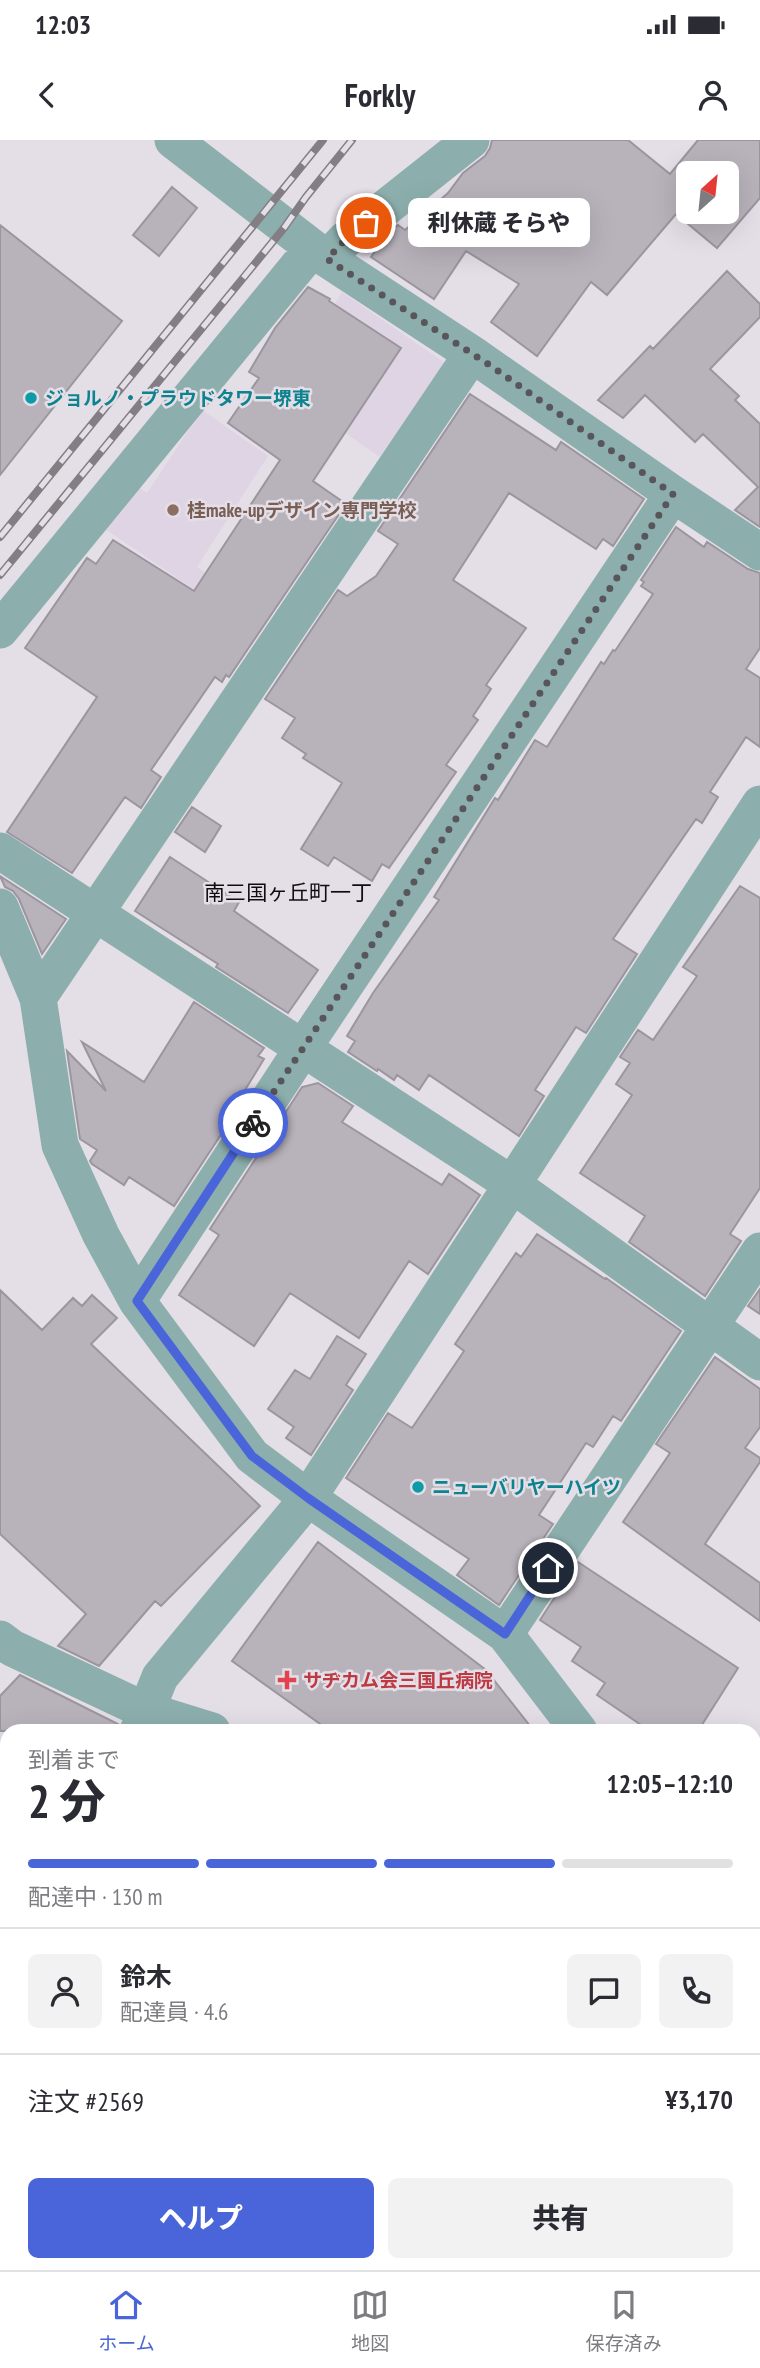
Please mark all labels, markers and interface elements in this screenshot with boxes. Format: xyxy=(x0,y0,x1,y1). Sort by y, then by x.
text: 12:03 xyxy=(35,8,91,41)
text: Forkly xyxy=(345,74,415,116)
icon: back xyxy=(28,76,66,114)
icon: person xyxy=(694,76,732,114)
north arrow xyxy=(676,161,738,224)
map controls xyxy=(676,161,739,224)
pin xyxy=(336,193,396,253)
callout: 利休蔵 そらや xyxy=(408,198,590,248)
icon: bag xyxy=(347,204,385,242)
text: 利休蔵 そらや xyxy=(428,208,570,237)
place label: ジョルノ・プラウドタワー堺東 xyxy=(45,386,311,410)
marker: ジョルノ・プラウドタワー堺東 xyxy=(23,390,39,406)
place label: 桂make-upデザイン専門学校 xyxy=(187,498,417,522)
marker: 桂make-upデザイン専門学校 xyxy=(165,502,181,518)
district label: 南三国ヶ丘町一丁 xyxy=(204,879,372,906)
courier xyxy=(218,1088,288,1158)
icon: bike xyxy=(234,1104,272,1142)
place label: ニューバリヤーハイツ xyxy=(432,1475,621,1499)
marker: ニューバリヤーハイツ xyxy=(410,1479,426,1495)
pin xyxy=(518,1538,578,1598)
icon: home xyxy=(529,1549,567,1587)
place label: サヂカム会三国丘病院 xyxy=(303,1668,493,1692)
marker: サヂカム会三国丘病院 xyxy=(277,1670,297,1690)
text: 到着まで xyxy=(28,1745,120,1774)
text: 12:05–12:10 xyxy=(606,1767,733,1800)
text: 2 分 xyxy=(28,1771,105,1831)
text: 配達中 · 130 m xyxy=(28,1882,163,1911)
button: person xyxy=(28,1954,102,2028)
button: chat xyxy=(567,1954,641,2028)
button: phone xyxy=(659,1954,733,2028)
text: 鈴木 xyxy=(120,1960,172,1993)
text: 配達員 · 4.6 xyxy=(120,1997,228,2026)
text: ¥3,170 xyxy=(665,2083,733,2116)
text: 注文 #2569 xyxy=(28,2085,144,2118)
button: ヘルプ xyxy=(28,2178,374,2258)
button: 共有 xyxy=(388,2178,733,2258)
tab: ホーム xyxy=(98,2286,155,2355)
tab: 地図 xyxy=(351,2286,389,2355)
tab: 保存済み xyxy=(586,2286,662,2355)

